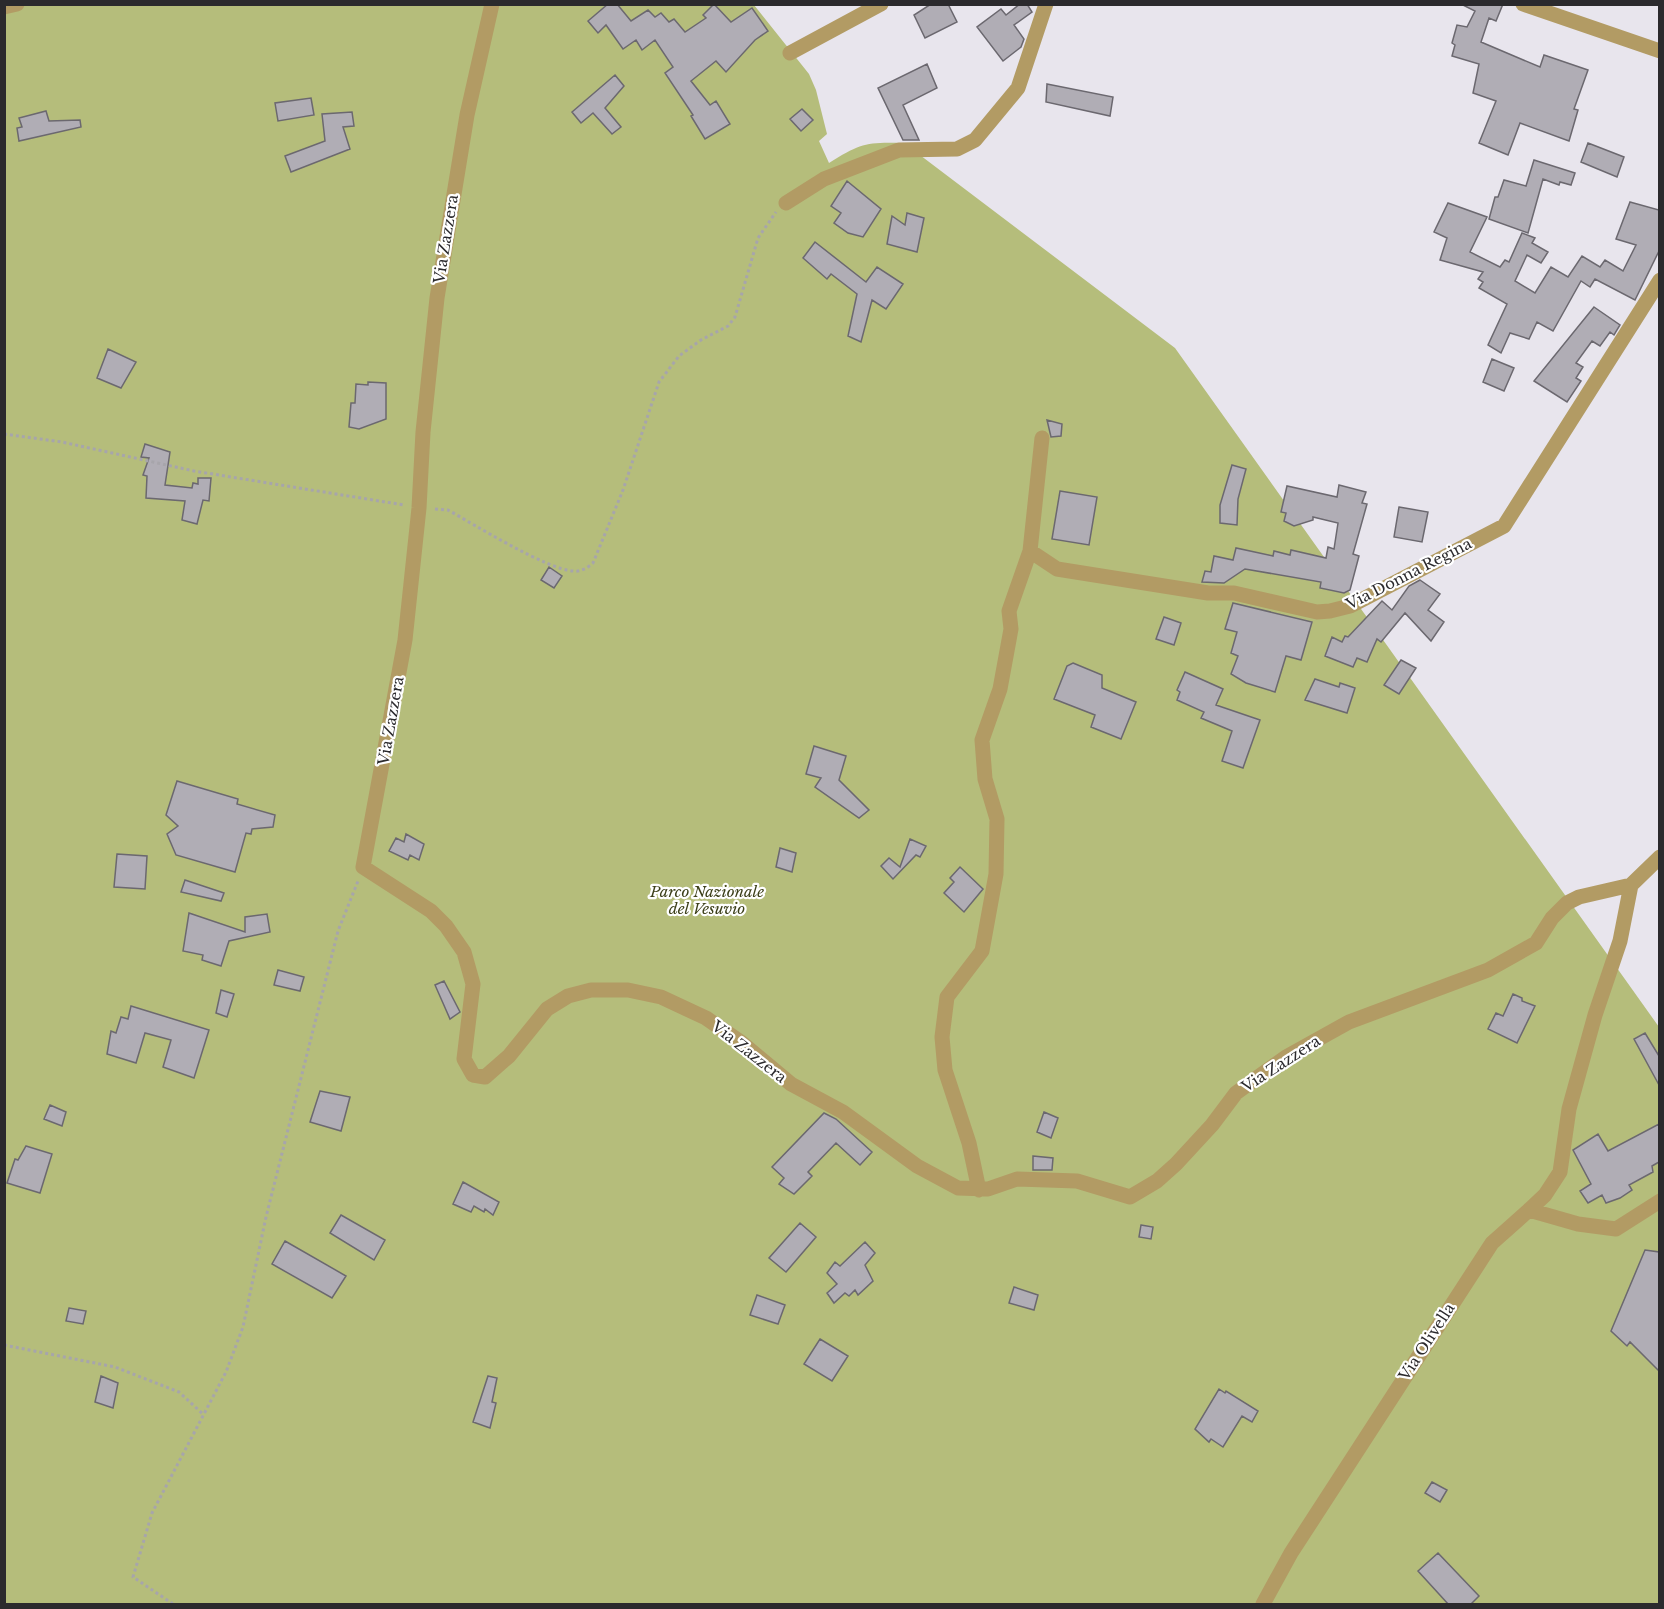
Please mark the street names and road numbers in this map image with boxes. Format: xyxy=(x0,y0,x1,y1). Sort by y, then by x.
street label: Via Zazzera xyxy=(429,192,462,286)
street label: Via Donna Regina xyxy=(1342,533,1475,614)
street label: Via Zazzera xyxy=(373,674,408,768)
street label: Via Zazzera xyxy=(707,1016,791,1087)
street label: Via Zazzera xyxy=(1237,1031,1324,1097)
street label: Via Olivella xyxy=(1394,1299,1459,1385)

